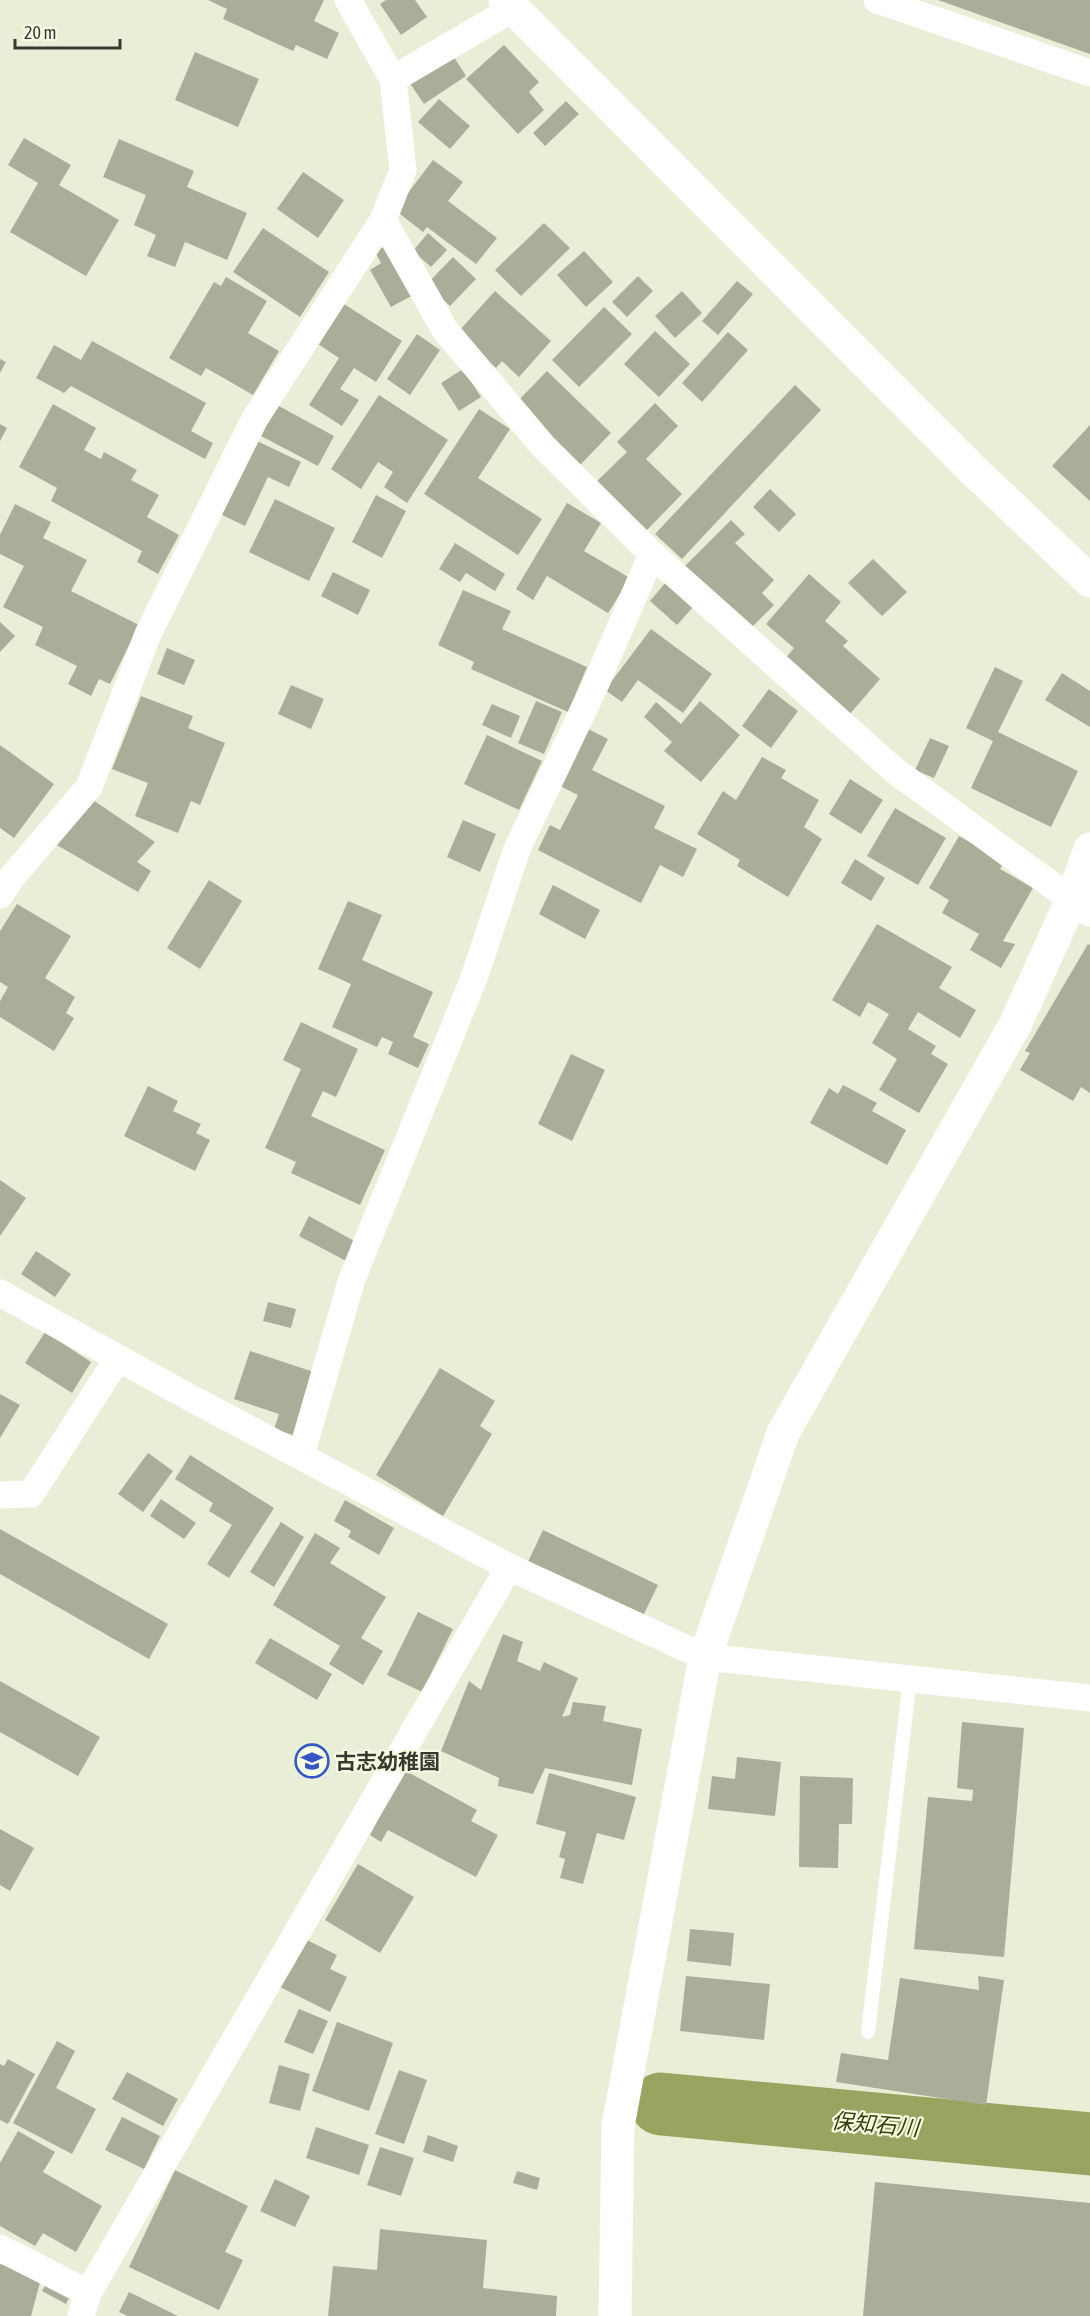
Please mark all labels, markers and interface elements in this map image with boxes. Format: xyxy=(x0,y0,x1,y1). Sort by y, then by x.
scale bar xyxy=(15,12,120,50)
text: 20 m xyxy=(24,22,56,43)
school or university icon: 古志幼稚園 xyxy=(294,1743,330,1779)
place label: 古志幼稚園 xyxy=(335,1749,440,1773)
water label: 保知石川 xyxy=(830,2107,922,2141)

